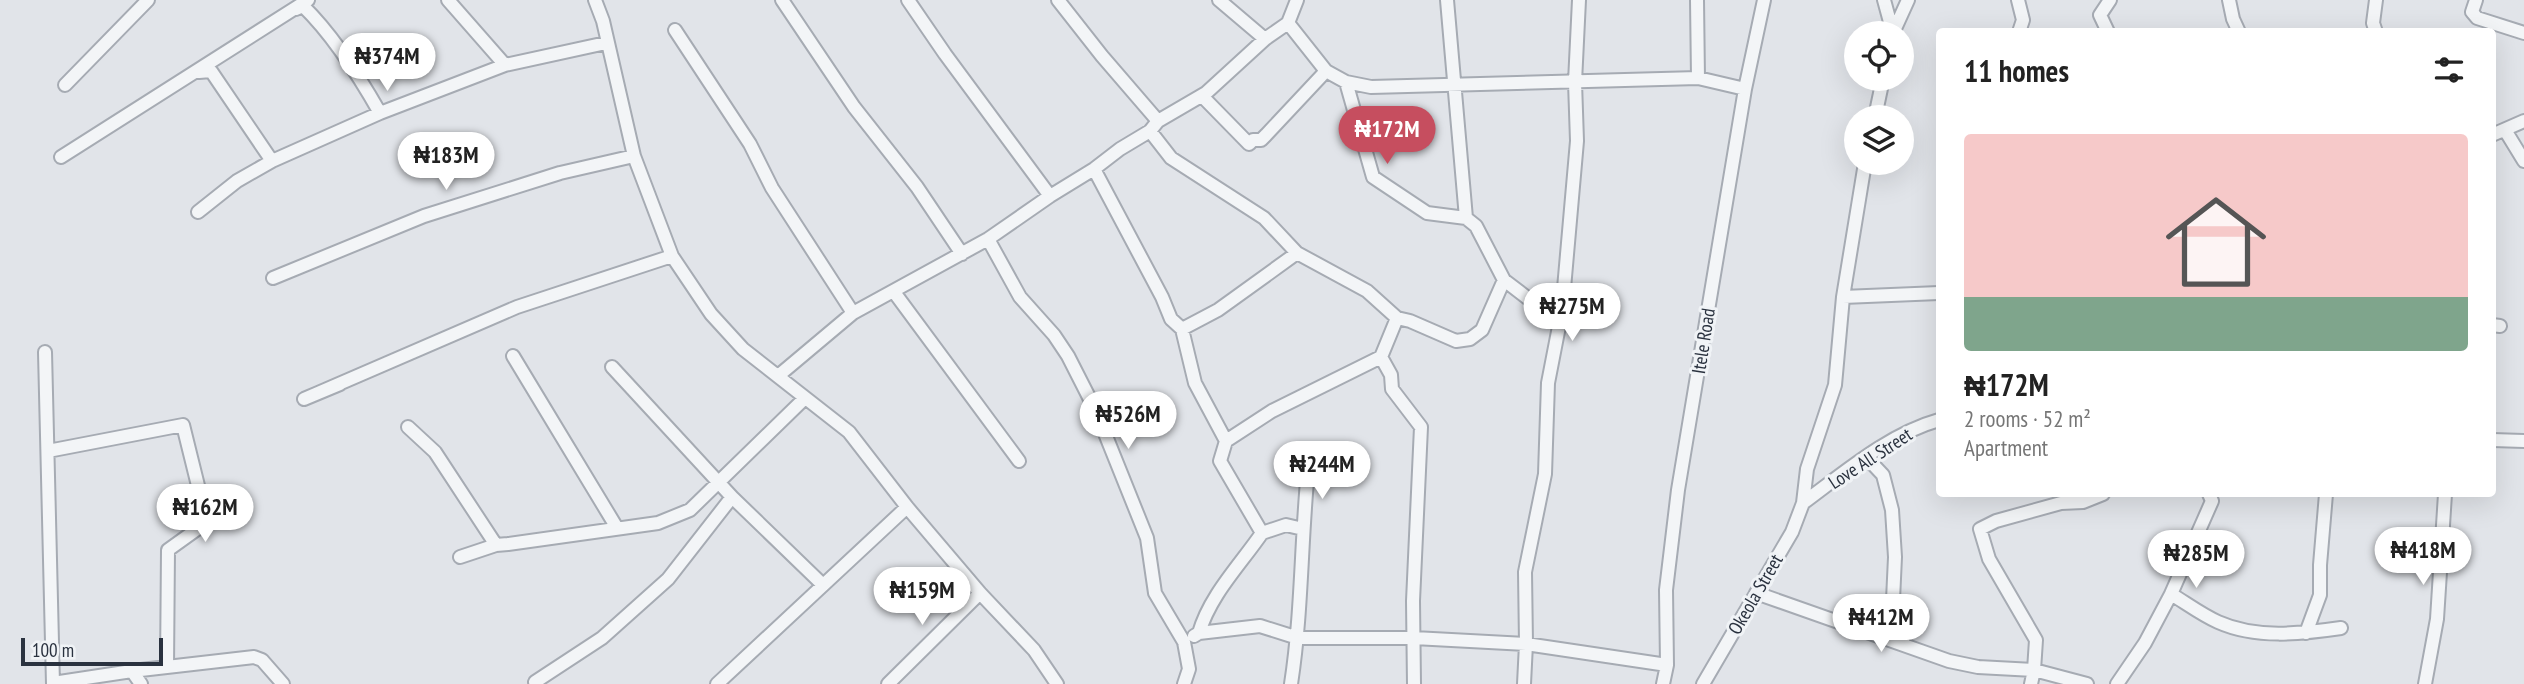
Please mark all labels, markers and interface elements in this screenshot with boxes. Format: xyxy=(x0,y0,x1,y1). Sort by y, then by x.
map controls xyxy=(1844,21,1914,175)
button: locate xyxy=(1844,21,1914,91)
pin: ₦374M xyxy=(338,34,436,93)
text: ₦374M xyxy=(355,41,419,70)
text: 11 homes xyxy=(1964,51,2069,90)
icon: filters xyxy=(2430,51,2468,89)
button: layers xyxy=(1844,105,1914,175)
pin: ₦172M xyxy=(1338,106,1436,166)
text: ₦172M xyxy=(1355,114,1419,143)
pin: ₦183M xyxy=(397,132,495,192)
text: ₦183M xyxy=(414,140,478,169)
icon: home xyxy=(2153,179,2279,305)
pin: ₦275M xyxy=(1523,284,1621,343)
text: ₦275M xyxy=(1540,291,1604,320)
street label: Itele Road xyxy=(1686,306,1720,376)
text: ₦172M xyxy=(1964,365,2049,404)
pin: ₦526M xyxy=(1079,392,1177,451)
text: ₦526M xyxy=(1096,399,1160,428)
text: 2 rooms · 52 m² xyxy=(1964,404,2091,433)
street label: Love All Street xyxy=(1824,422,1917,494)
text: Apartment xyxy=(1964,433,2048,462)
pin: ₦244M xyxy=(1273,442,1371,501)
text: ₦244M xyxy=(1290,449,1354,478)
pin: ₦162M xyxy=(156,484,254,544)
text: ₦162M xyxy=(173,492,237,521)
pin: ₦418M xyxy=(2374,528,2472,587)
pin: ₦285M xyxy=(2147,530,2245,590)
text: ₦418M xyxy=(2391,535,2455,564)
text: ₦285M xyxy=(2164,538,2228,567)
street label: Okeola Street xyxy=(1722,549,1788,638)
pin: ₦159M xyxy=(873,568,971,627)
text: ₦159M xyxy=(890,575,954,604)
pin: ₦412M xyxy=(1832,594,1930,654)
text: ₦412M xyxy=(1849,602,1913,631)
scale bar xyxy=(21,635,163,667)
text: 100 m xyxy=(32,638,74,662)

